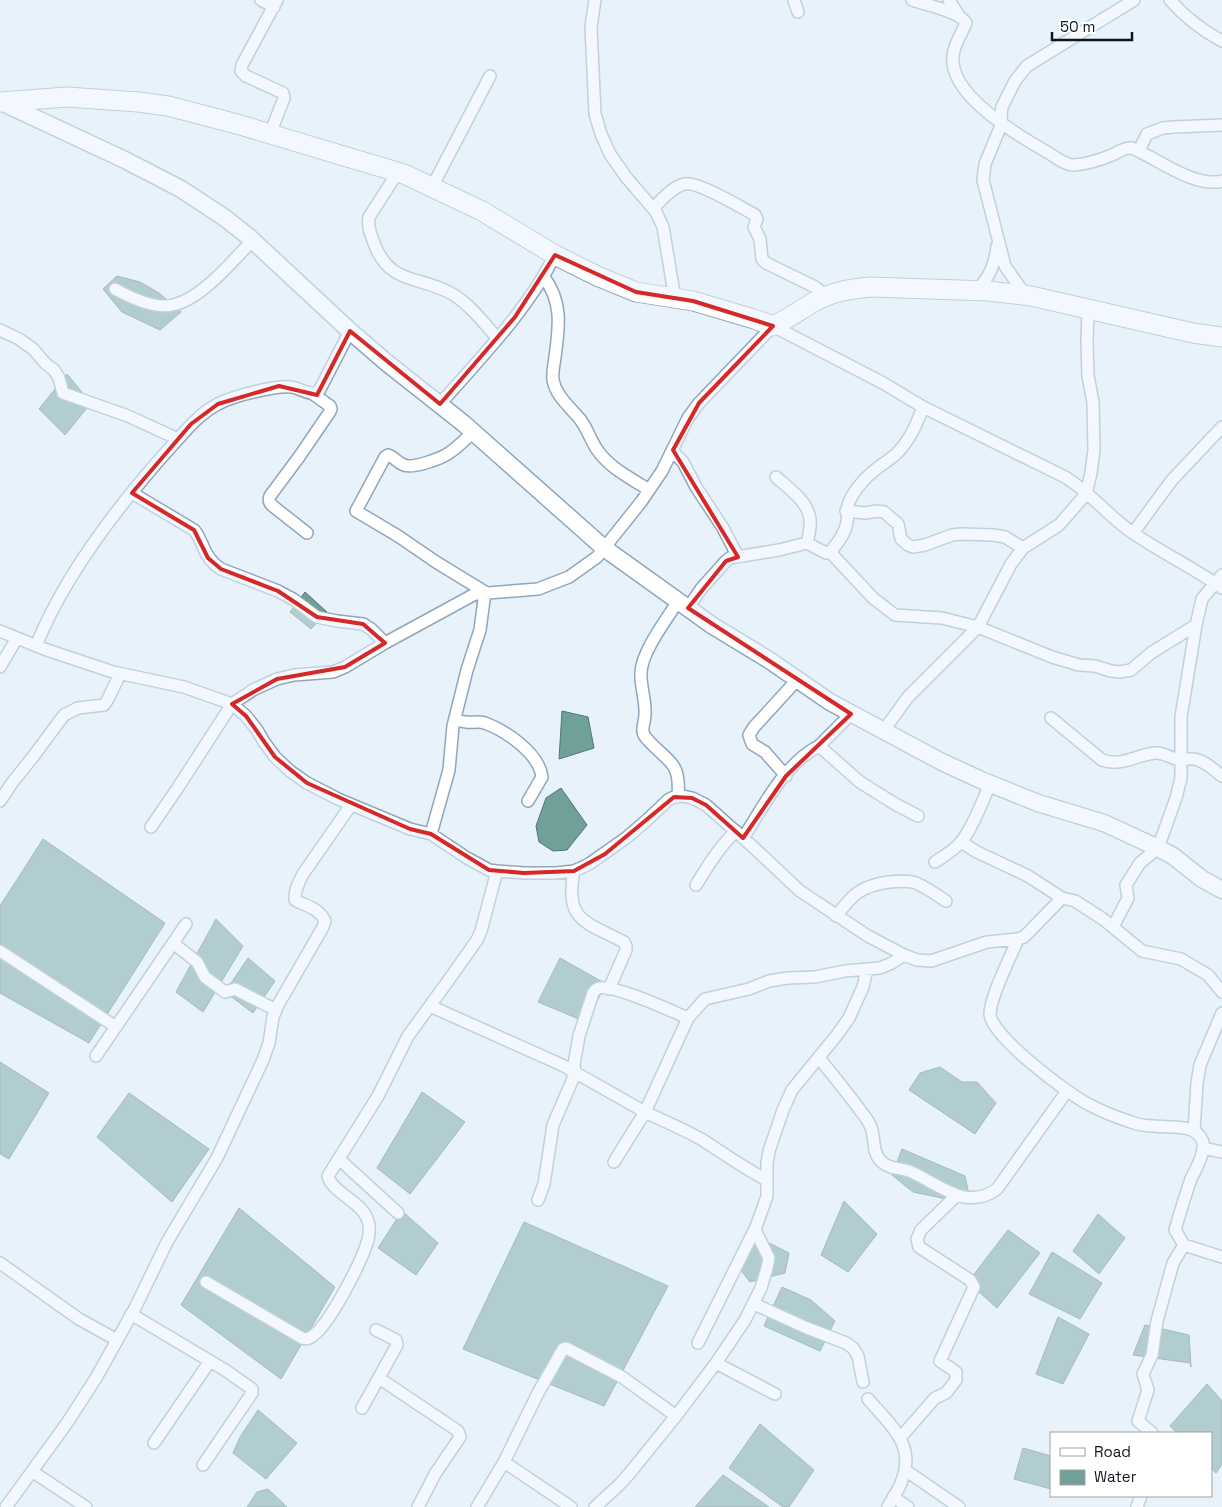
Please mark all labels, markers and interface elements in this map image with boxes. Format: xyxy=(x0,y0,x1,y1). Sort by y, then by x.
scale bar xyxy=(1052,10,1132,42)
text: 50 m xyxy=(1060,17,1095,36)
legend xyxy=(1050,1432,1212,1497)
text: Road xyxy=(1094,1442,1131,1461)
text: Water xyxy=(1094,1467,1137,1486)

